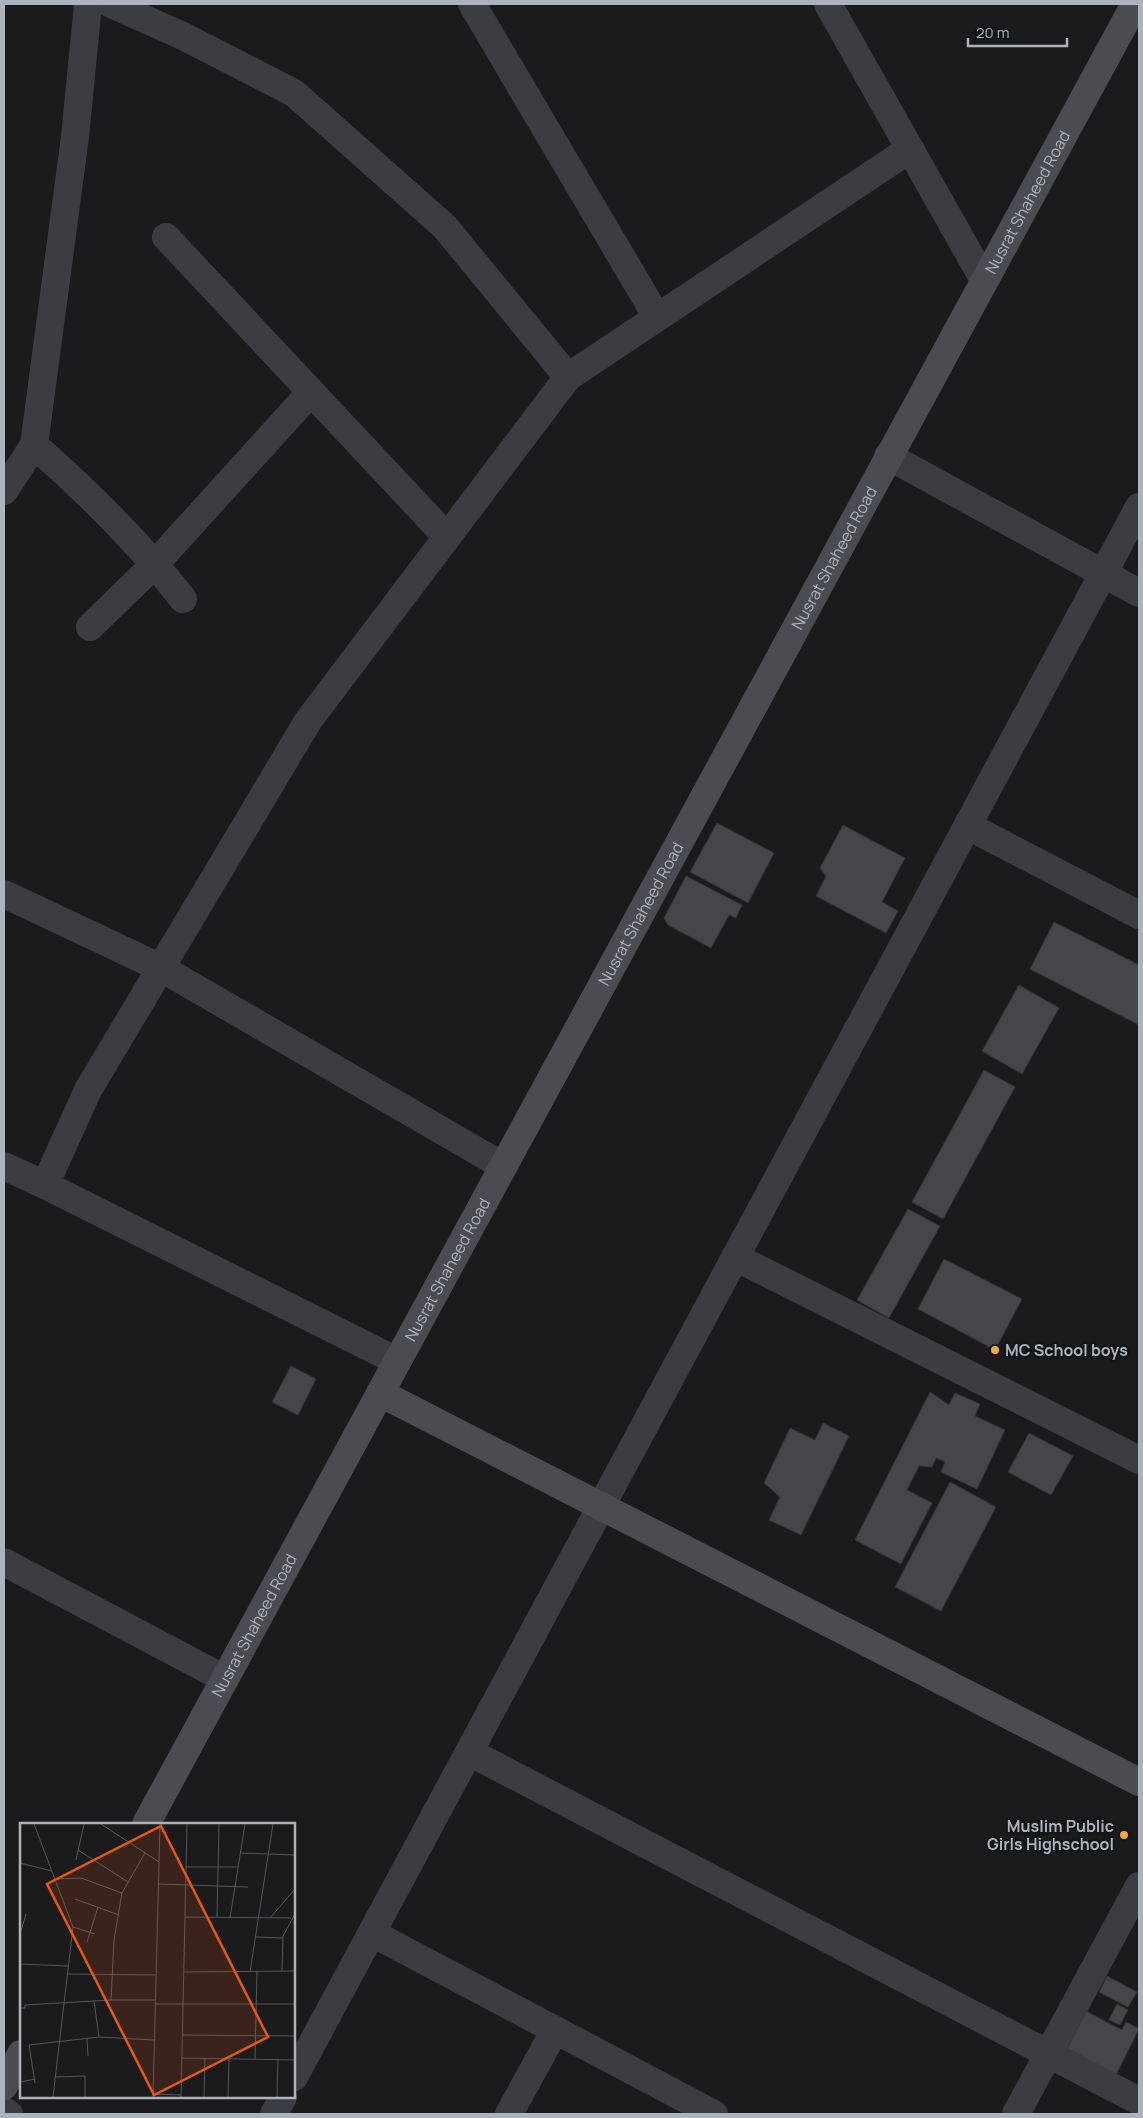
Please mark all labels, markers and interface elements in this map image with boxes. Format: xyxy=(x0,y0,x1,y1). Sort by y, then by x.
scale bar xyxy=(968,15,1067,47)
text: 20 m xyxy=(976,22,1009,43)
street label: Nusrat Shaheed Road xyxy=(980,126,1075,278)
street label: Nusrat Shaheed Road xyxy=(786,482,882,633)
street label: Nusrat Shaheed Road xyxy=(593,838,689,989)
street label: Nusrat Shaheed Road xyxy=(399,1194,495,1345)
place label: MC School boys xyxy=(1005,1339,1128,1361)
marker: MC School boys xyxy=(989,1344,1001,1356)
street label: Nusrat Shaheed Road xyxy=(206,1550,302,1701)
place label: Muslim Public Girls Highschool xyxy=(987,1815,1114,1855)
inset map xyxy=(20,1823,295,2098)
marker: Muslim Public Girls Highschool xyxy=(1118,1829,1130,1841)

